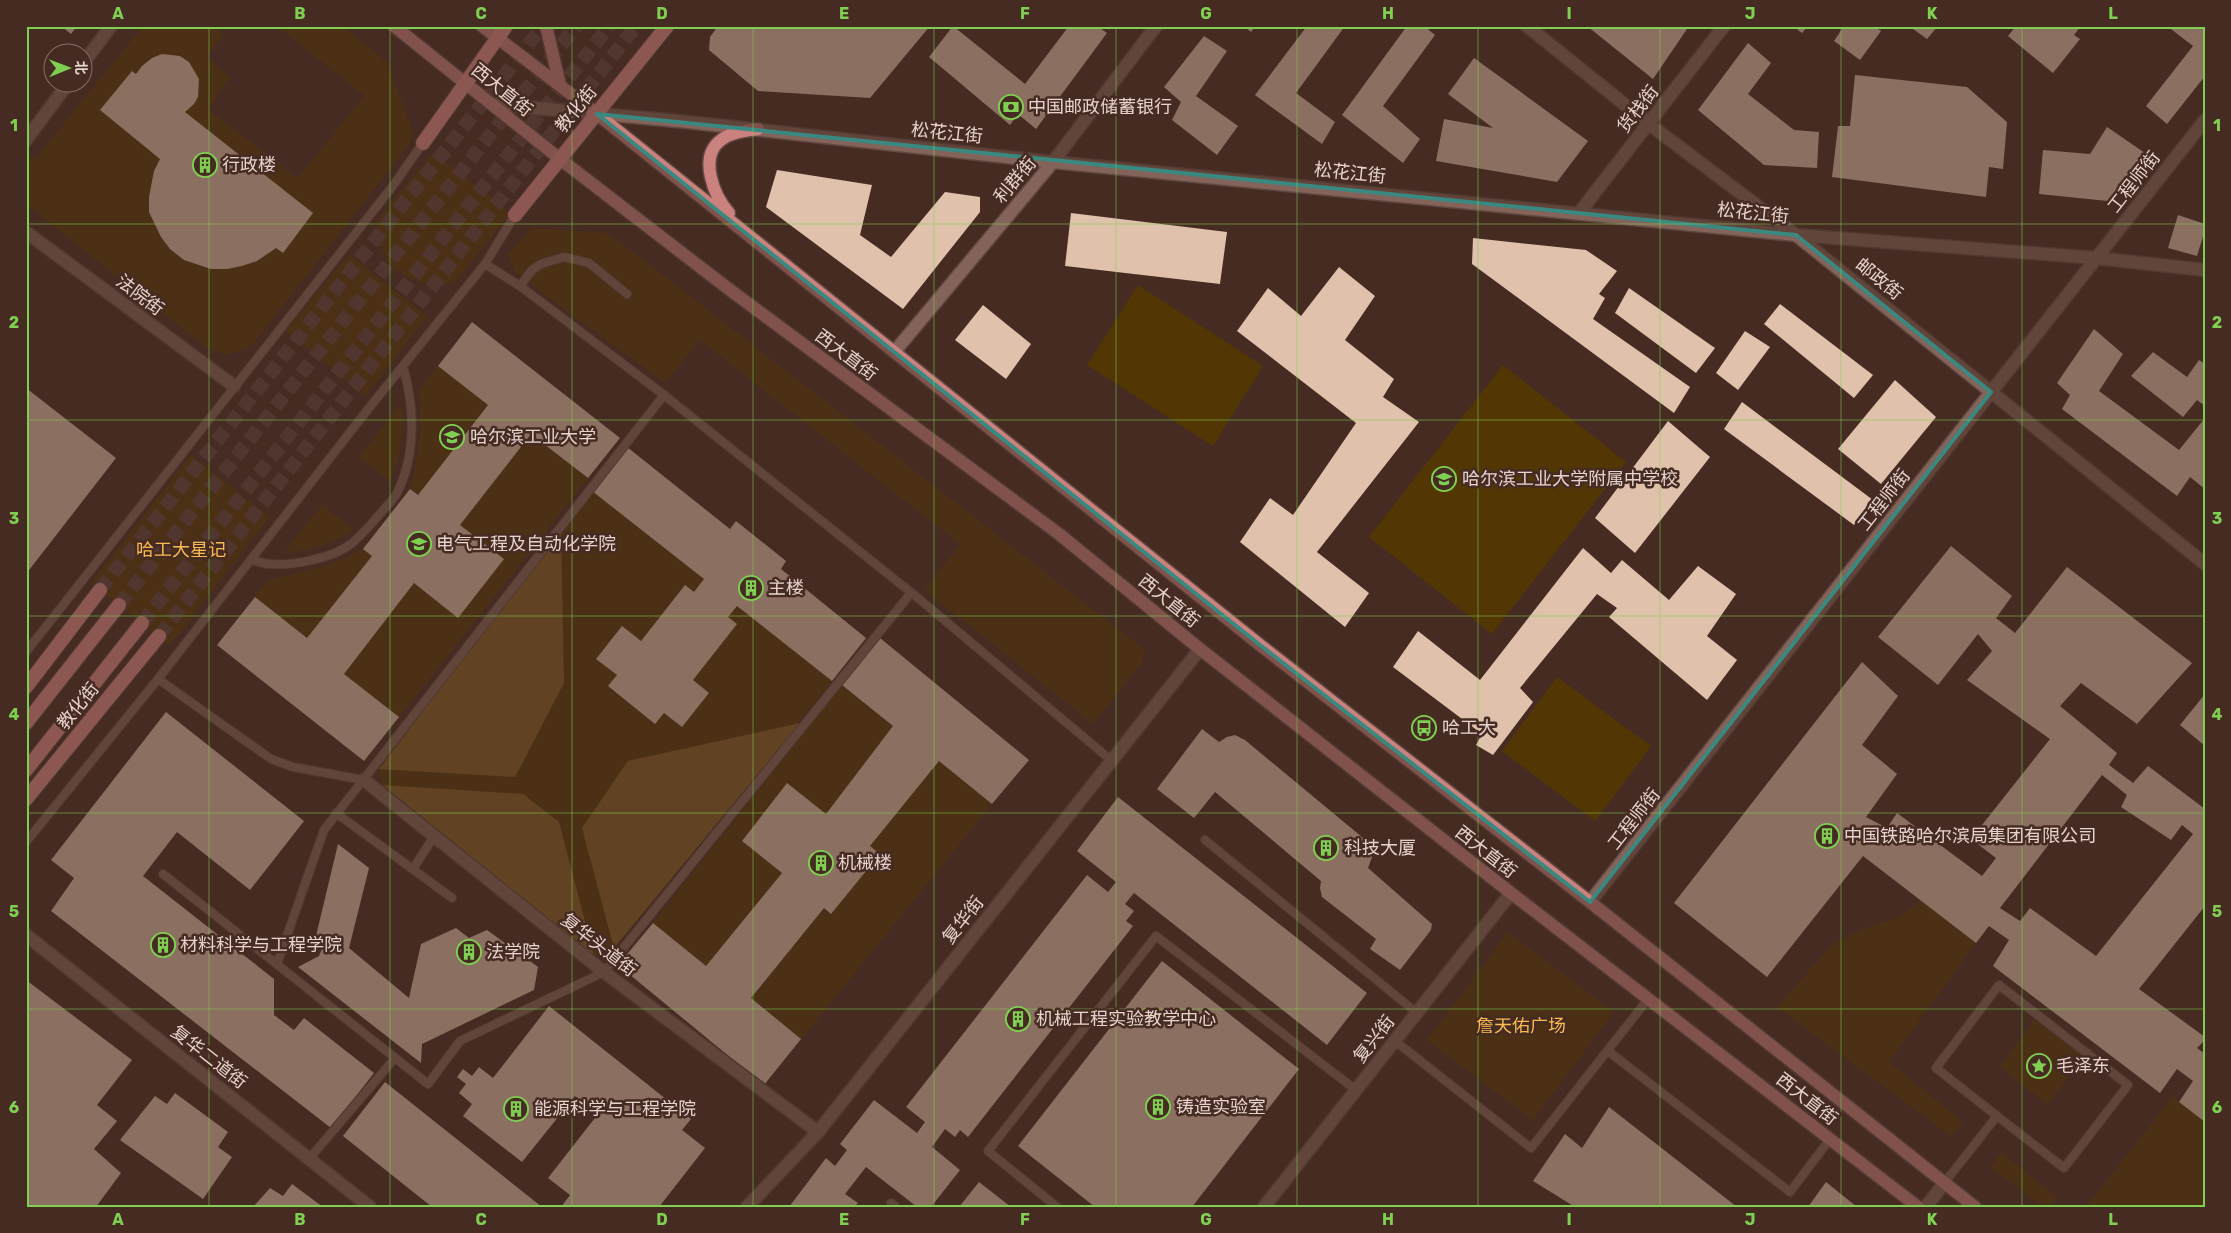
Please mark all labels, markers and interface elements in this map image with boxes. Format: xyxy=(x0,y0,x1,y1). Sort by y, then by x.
text: A xyxy=(112,4,124,23)
text: B xyxy=(294,4,306,23)
text: C xyxy=(475,4,487,23)
text: D xyxy=(656,4,668,23)
text: E xyxy=(839,4,849,23)
text: F xyxy=(1020,4,1030,23)
text: G xyxy=(1200,4,1212,23)
text: H xyxy=(1382,4,1394,23)
text: I xyxy=(1566,4,1572,23)
text: J xyxy=(1745,4,1755,23)
text: K xyxy=(1927,4,1938,23)
text: L xyxy=(2108,4,2118,23)
north arrow xyxy=(42,42,92,92)
street label: 西大直街 xyxy=(467,59,537,121)
text: 北 xyxy=(72,61,89,75)
street label: 教化街 xyxy=(550,81,602,137)
street label: 货栈街 xyxy=(1613,81,1663,137)
bank icon: 中国邮政储蓄银行 xyxy=(998,94,1024,120)
place label: 中国邮政储蓄银行 xyxy=(1028,96,1172,118)
text: 1 xyxy=(10,116,18,135)
text: 1 xyxy=(2213,116,2221,135)
street label: 松花江街 xyxy=(910,118,984,148)
street label: 工程师街 xyxy=(2103,147,2165,217)
building icon: 行政楼 xyxy=(192,152,218,178)
street label: 利群街 xyxy=(989,152,1041,208)
place label: 行政楼 xyxy=(222,154,276,176)
street label: 松花江街 xyxy=(1313,158,1387,188)
street label: 松花江街 xyxy=(1716,198,1790,228)
street label: 邮政街 xyxy=(1851,253,1907,305)
street label: 法院街 xyxy=(112,270,168,320)
text: 2 xyxy=(9,313,19,332)
text: 2 xyxy=(2212,313,2222,332)
street label: 西大直街 xyxy=(811,325,881,385)
school or university icon: 哈尔滨工业大学 xyxy=(439,424,465,450)
place label: 哈尔滨工业大学 xyxy=(470,426,596,448)
street label: 工程师街 xyxy=(1853,465,1915,535)
school or university icon: 哈尔滨工业大学附属中学校 xyxy=(1431,466,1457,492)
place label: 哈尔滨工业大学附属中学校 xyxy=(1462,468,1678,490)
text: 3 xyxy=(9,509,19,528)
text: 3 xyxy=(2212,509,2222,528)
school or university icon: 电气工程及自动化学院 xyxy=(406,531,432,557)
place label: 电气工程及自动化学院 xyxy=(436,533,616,555)
park label: 哈工大星记 xyxy=(136,539,226,561)
street label: 西大直街 xyxy=(1134,570,1204,632)
building icon: 主楼 xyxy=(738,575,764,601)
place label: 主楼 xyxy=(768,577,804,599)
street label: 教化街 xyxy=(52,678,104,734)
text: 4 xyxy=(9,705,20,724)
text: 4 xyxy=(2212,705,2223,724)
bus stop icon: 哈工大 xyxy=(1411,715,1437,741)
place label: 哈工大 xyxy=(1442,717,1496,739)
street label: 工程师街 xyxy=(1603,784,1665,854)
street label: 西大直街 xyxy=(1451,821,1521,883)
building icon: 中国铁路哈尔滨局集团有限公司 xyxy=(1814,823,1840,849)
place label: 中国铁路哈尔滨局集团有限公司 xyxy=(1844,825,2096,847)
building icon: 科技大厦 xyxy=(1313,835,1339,861)
place label: 科技大厦 xyxy=(1344,837,1416,859)
building icon: 机械楼 xyxy=(808,850,834,876)
place label: 机械楼 xyxy=(838,852,892,874)
street label: 复华街 xyxy=(938,892,988,948)
text: 5 xyxy=(9,902,19,921)
text: 5 xyxy=(2212,902,2222,921)
street label: 复华头道街 xyxy=(557,909,641,981)
building icon: 材料科学与工程学院 xyxy=(150,932,176,958)
place label: 材料科学与工程学院 xyxy=(180,934,342,956)
building icon: 法学院 xyxy=(456,939,482,965)
place label: 法学院 xyxy=(486,941,540,963)
building icon: 机械工程实验教学中心 xyxy=(1005,1006,1031,1032)
place label: 机械工程实验教学中心 xyxy=(1036,1008,1216,1030)
street label: 复兴街 xyxy=(1349,1011,1399,1067)
park label: 詹天佑广场 xyxy=(1476,1015,1566,1037)
street label: 复华二道街 xyxy=(167,1021,251,1093)
place icon: 毛泽东 xyxy=(2026,1053,2052,1079)
place label: 毛泽东 xyxy=(2056,1055,2110,1077)
street label: 西大直街 xyxy=(1772,1068,1842,1130)
building icon: 铸造实验室 xyxy=(1145,1094,1171,1120)
building icon: 能源科学与工程学院 xyxy=(503,1096,529,1122)
place label: 铸造实验室 xyxy=(1176,1096,1266,1118)
text: 6 xyxy=(9,1098,19,1117)
place label: 能源科学与工程学院 xyxy=(534,1098,696,1120)
text: 6 xyxy=(2212,1098,2222,1117)
text: A xyxy=(112,1210,124,1229)
text: B xyxy=(294,1210,306,1229)
text: C xyxy=(475,1210,487,1229)
text: D xyxy=(656,1210,668,1229)
text: E xyxy=(839,1210,849,1229)
text: F xyxy=(1020,1210,1030,1229)
text: G xyxy=(1200,1210,1212,1229)
text: H xyxy=(1382,1210,1394,1229)
text: I xyxy=(1566,1210,1572,1229)
text: J xyxy=(1745,1210,1755,1229)
text: K xyxy=(1927,1210,1938,1229)
text: L xyxy=(2108,1210,2118,1229)

